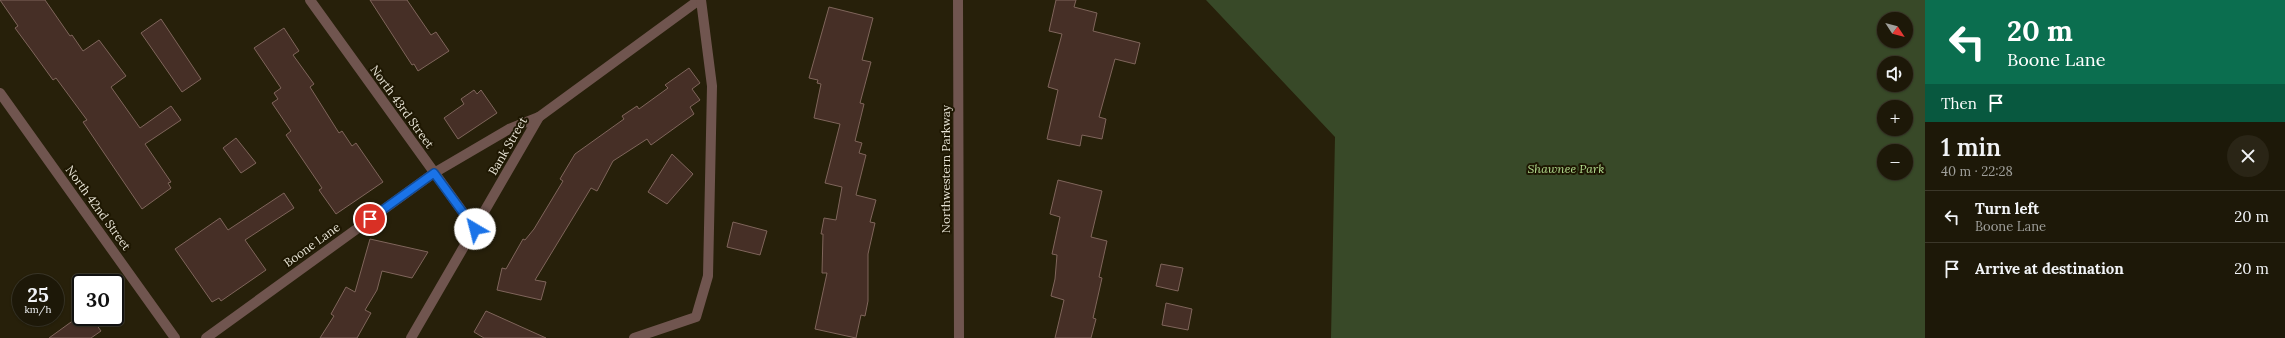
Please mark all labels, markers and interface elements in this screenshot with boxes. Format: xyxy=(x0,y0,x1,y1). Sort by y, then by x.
north arrow xyxy=(1877,12,1913,48)
map controls xyxy=(1877,12,1913,180)
text: 20 m xyxy=(2007,13,2073,49)
icon: left xyxy=(1941,16,1993,68)
text: Boone Lane xyxy=(2007,48,2105,71)
button: sound xyxy=(1877,56,1913,92)
street label: North 43rd Street xyxy=(367,62,438,151)
icon: arrive xyxy=(1985,92,2007,114)
text: Then xyxy=(1941,94,1977,113)
button: + xyxy=(1877,100,1913,136)
street label: Northwestern Parkway xyxy=(938,104,953,233)
street label: Bank Street xyxy=(485,114,530,177)
text: 1 min xyxy=(1941,132,2001,163)
button: close xyxy=(2227,135,2269,177)
button: − xyxy=(1877,144,1913,180)
park label: Shawnee Park xyxy=(1528,161,1605,176)
street label: North 42nd Street xyxy=(63,162,134,253)
text: 40 m · 22:28 xyxy=(1941,163,2013,180)
text: Turn left xyxy=(1975,199,2039,218)
pin xyxy=(353,202,387,236)
icon: left xyxy=(1941,206,1963,228)
text: 20 m xyxy=(2234,207,2269,226)
icon: arrive xyxy=(359,208,381,230)
position arrow xyxy=(454,208,496,250)
text: Boone Lane xyxy=(1975,218,2046,235)
street label: Boone Lane xyxy=(281,219,343,270)
icon: arrive xyxy=(1941,258,1963,280)
text: Arrive at destination xyxy=(1975,259,2124,278)
text: 20 m xyxy=(2234,259,2269,278)
speed limit sign: 30 xyxy=(72,274,124,326)
text: 25 xyxy=(27,282,49,307)
text: km/h xyxy=(24,303,52,316)

